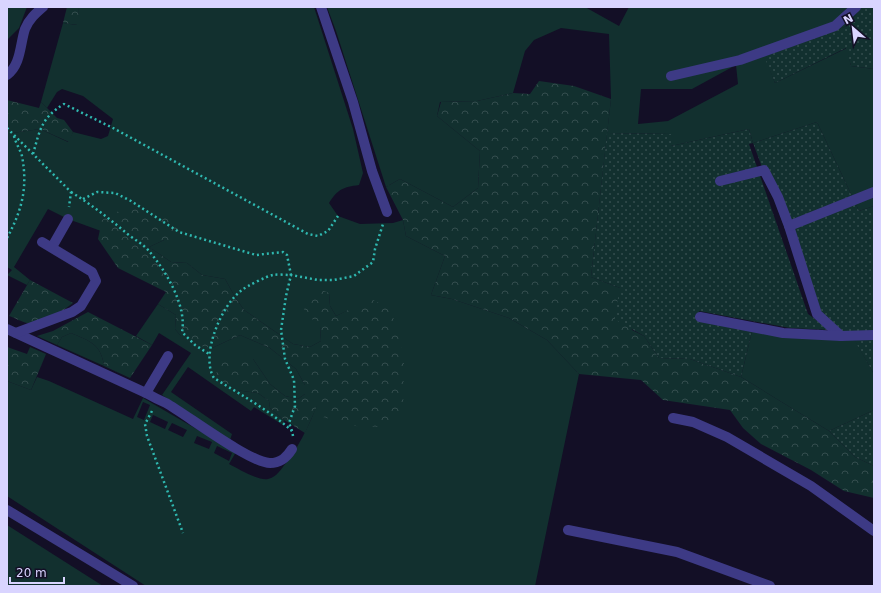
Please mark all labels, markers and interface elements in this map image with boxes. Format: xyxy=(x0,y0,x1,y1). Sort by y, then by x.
north arrow xyxy=(833,8,873,48)
text: N xyxy=(841,12,856,28)
scale bar xyxy=(10,559,64,585)
text: 20 m xyxy=(16,566,47,580)

